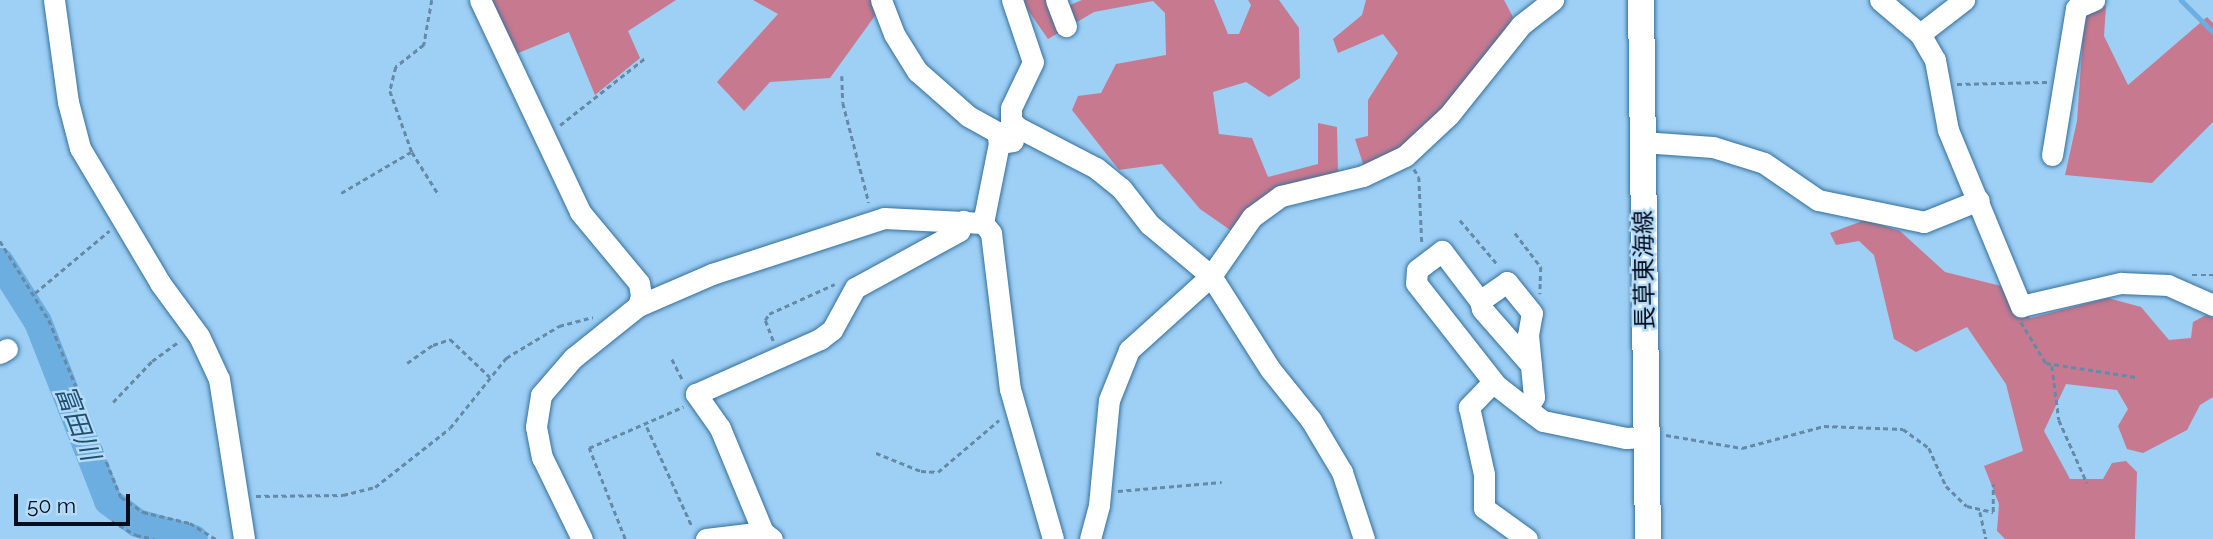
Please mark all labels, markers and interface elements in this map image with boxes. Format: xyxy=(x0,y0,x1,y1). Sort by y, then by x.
street label: 長草東海線 xyxy=(1629,210,1659,330)
water label: 富田川 xyxy=(48,381,106,465)
scale bar xyxy=(18,480,133,524)
text: 50 m xyxy=(27,493,76,518)

